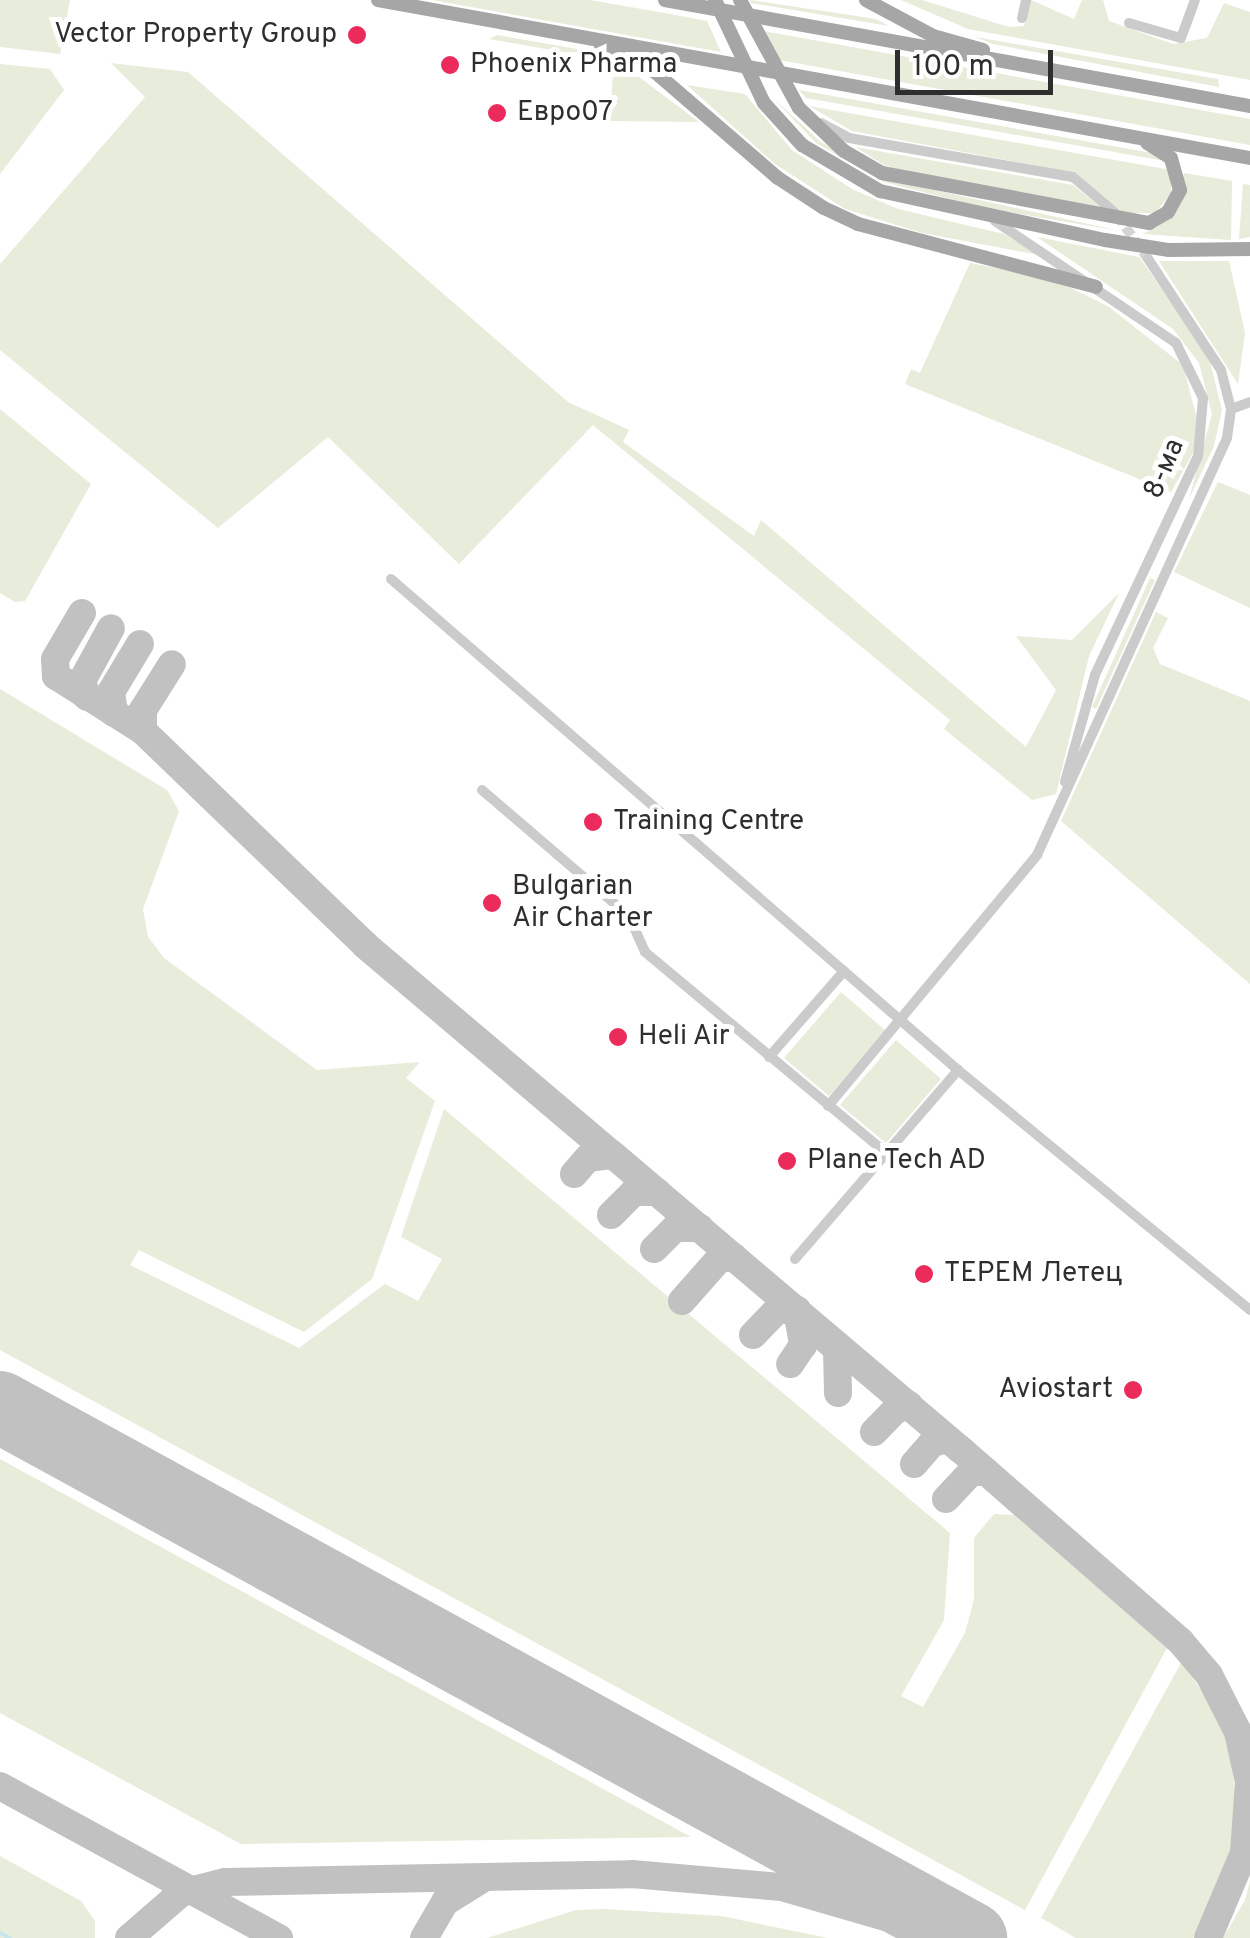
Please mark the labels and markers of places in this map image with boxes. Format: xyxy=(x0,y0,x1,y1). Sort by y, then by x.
place label: Vector Property Group xyxy=(54,18,337,52)
marker: Vector Property Group xyxy=(346,24,368,46)
place label: Phoenix Pharma xyxy=(470,48,677,82)
marker: Phoenix Pharma xyxy=(439,54,461,76)
place label: Евро07 xyxy=(517,96,613,130)
marker: Евро07 xyxy=(486,102,508,124)
place label: Training Centre xyxy=(613,805,804,839)
marker: Training Centre xyxy=(582,811,604,833)
place label: Bulgarian Air Charter xyxy=(512,870,653,936)
marker: Bulgarian Air Charter xyxy=(481,892,503,914)
place label: Heli Air xyxy=(638,1020,731,1054)
marker: Heli Air xyxy=(607,1026,629,1048)
place label: Plane Tech AD xyxy=(807,1144,988,1178)
marker: Plane Tech AD xyxy=(776,1150,798,1172)
place label: ТЕРЕМ Летец xyxy=(944,1257,1123,1291)
marker: ТЕРЕМ Летец xyxy=(913,1263,935,1285)
place label: Aviostart xyxy=(998,1373,1113,1407)
marker: Aviostart xyxy=(1122,1379,1144,1401)

